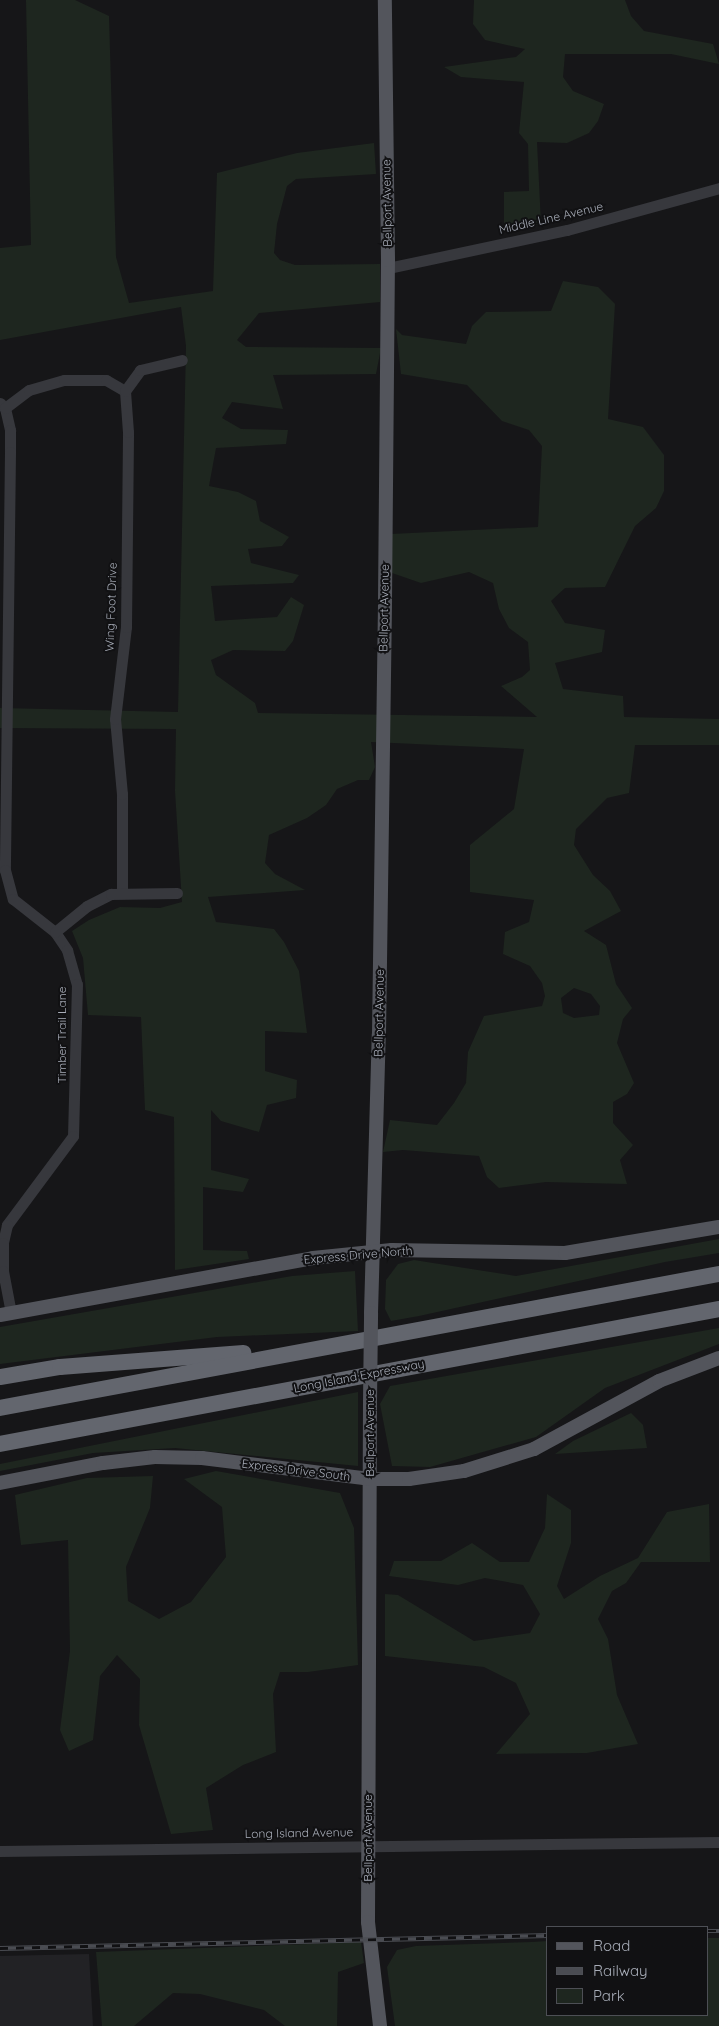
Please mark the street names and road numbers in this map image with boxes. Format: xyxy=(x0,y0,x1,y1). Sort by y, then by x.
street label: Bellport Avenue xyxy=(379,159,395,247)
street label: Middle Line Avenue xyxy=(497,199,605,237)
street label: Wing Foot Drive xyxy=(102,562,120,652)
street label: Bellport Avenue xyxy=(376,564,392,652)
street label: Bellport Avenue xyxy=(371,969,387,1057)
street label: Timber Trail Lane xyxy=(55,987,69,1083)
street label: Express Drive North xyxy=(303,1243,413,1267)
street label: Long Island Expressway xyxy=(292,1356,426,1396)
street label: Bellport Avenue xyxy=(363,1389,377,1477)
street label: Express Drive South xyxy=(241,1456,351,1484)
street label: Bellport Avenue xyxy=(361,1794,375,1882)
street label: Long Island Avenue xyxy=(245,1825,353,1841)

